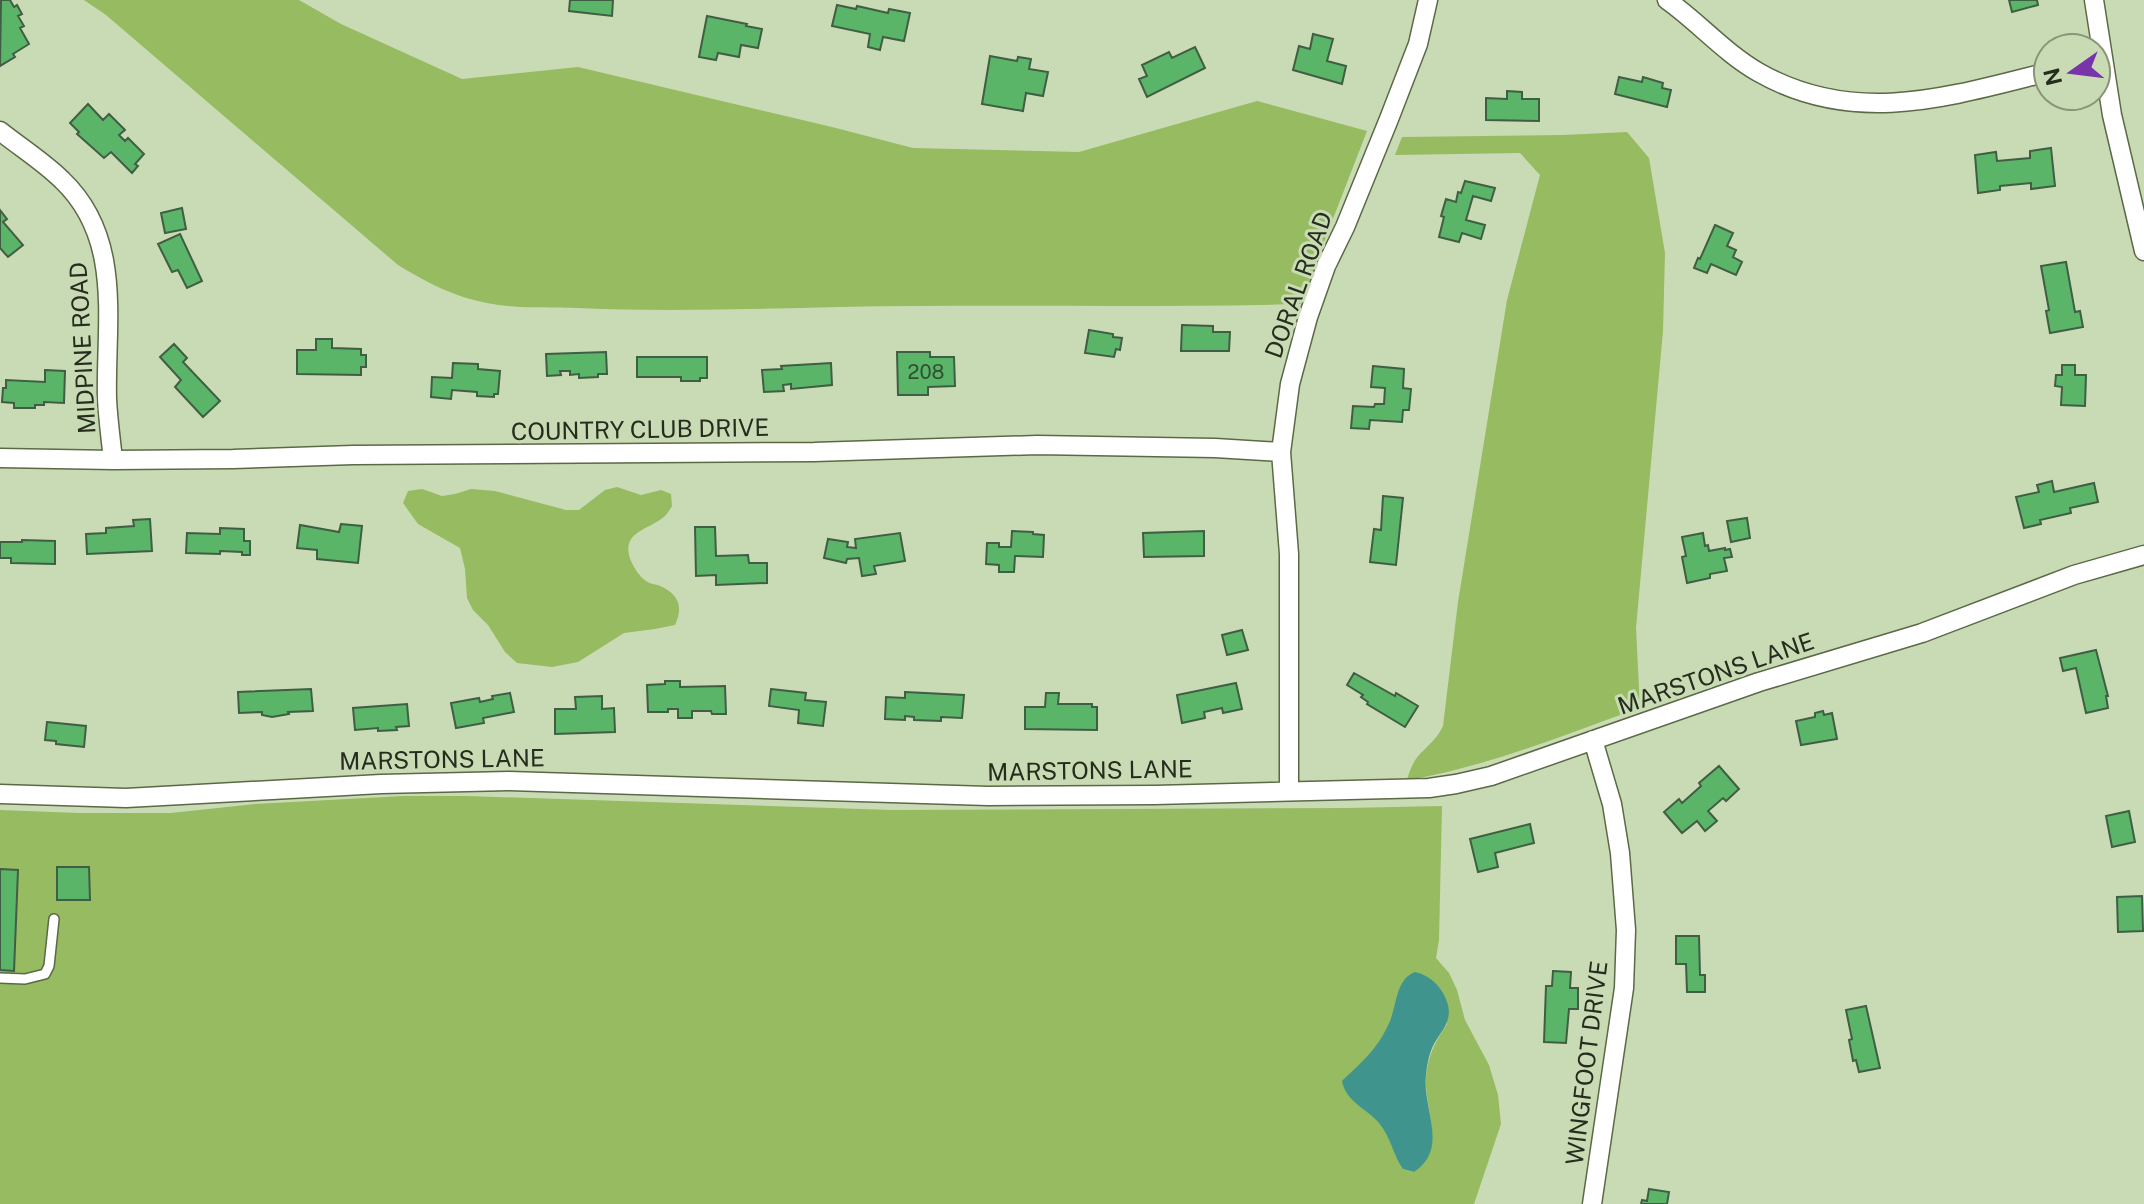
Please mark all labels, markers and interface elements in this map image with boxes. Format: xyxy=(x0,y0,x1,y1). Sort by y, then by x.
north arrow xyxy=(2032,32,2112,112)
text: N xyxy=(2038,65,2067,88)
street label: DORAL ROAD xyxy=(1259,208,1338,362)
street label: MIDPINE ROAD xyxy=(64,261,100,435)
house number: 208 xyxy=(908,360,944,384)
street label: COUNTRY CLUB DRIVE xyxy=(511,413,769,445)
street label: MARSTONS LANE xyxy=(1614,626,1817,720)
street label: MARSTONS LANE xyxy=(339,743,545,775)
street label: MARSTONS LANE xyxy=(987,754,1193,786)
street label: WINGFOOT DRIVE xyxy=(1560,959,1612,1167)

